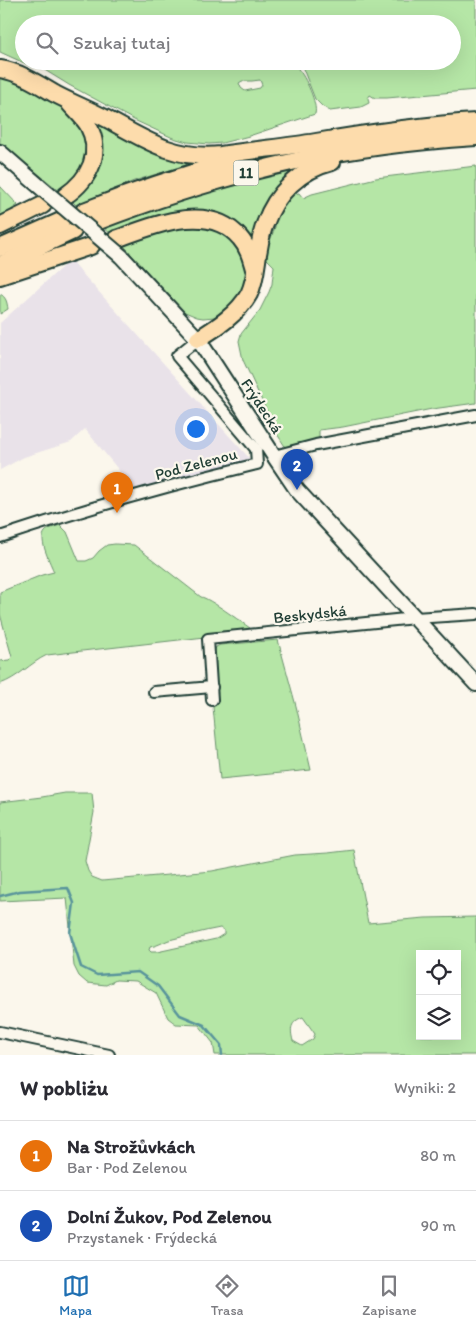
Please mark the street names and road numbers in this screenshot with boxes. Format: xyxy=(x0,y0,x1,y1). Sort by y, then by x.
road number: 11 xyxy=(234,160,258,186)
street label: Frýdecká xyxy=(237,375,287,438)
street label: Pod Zelenou xyxy=(153,444,239,484)
street label: Beskydská xyxy=(273,601,348,627)

